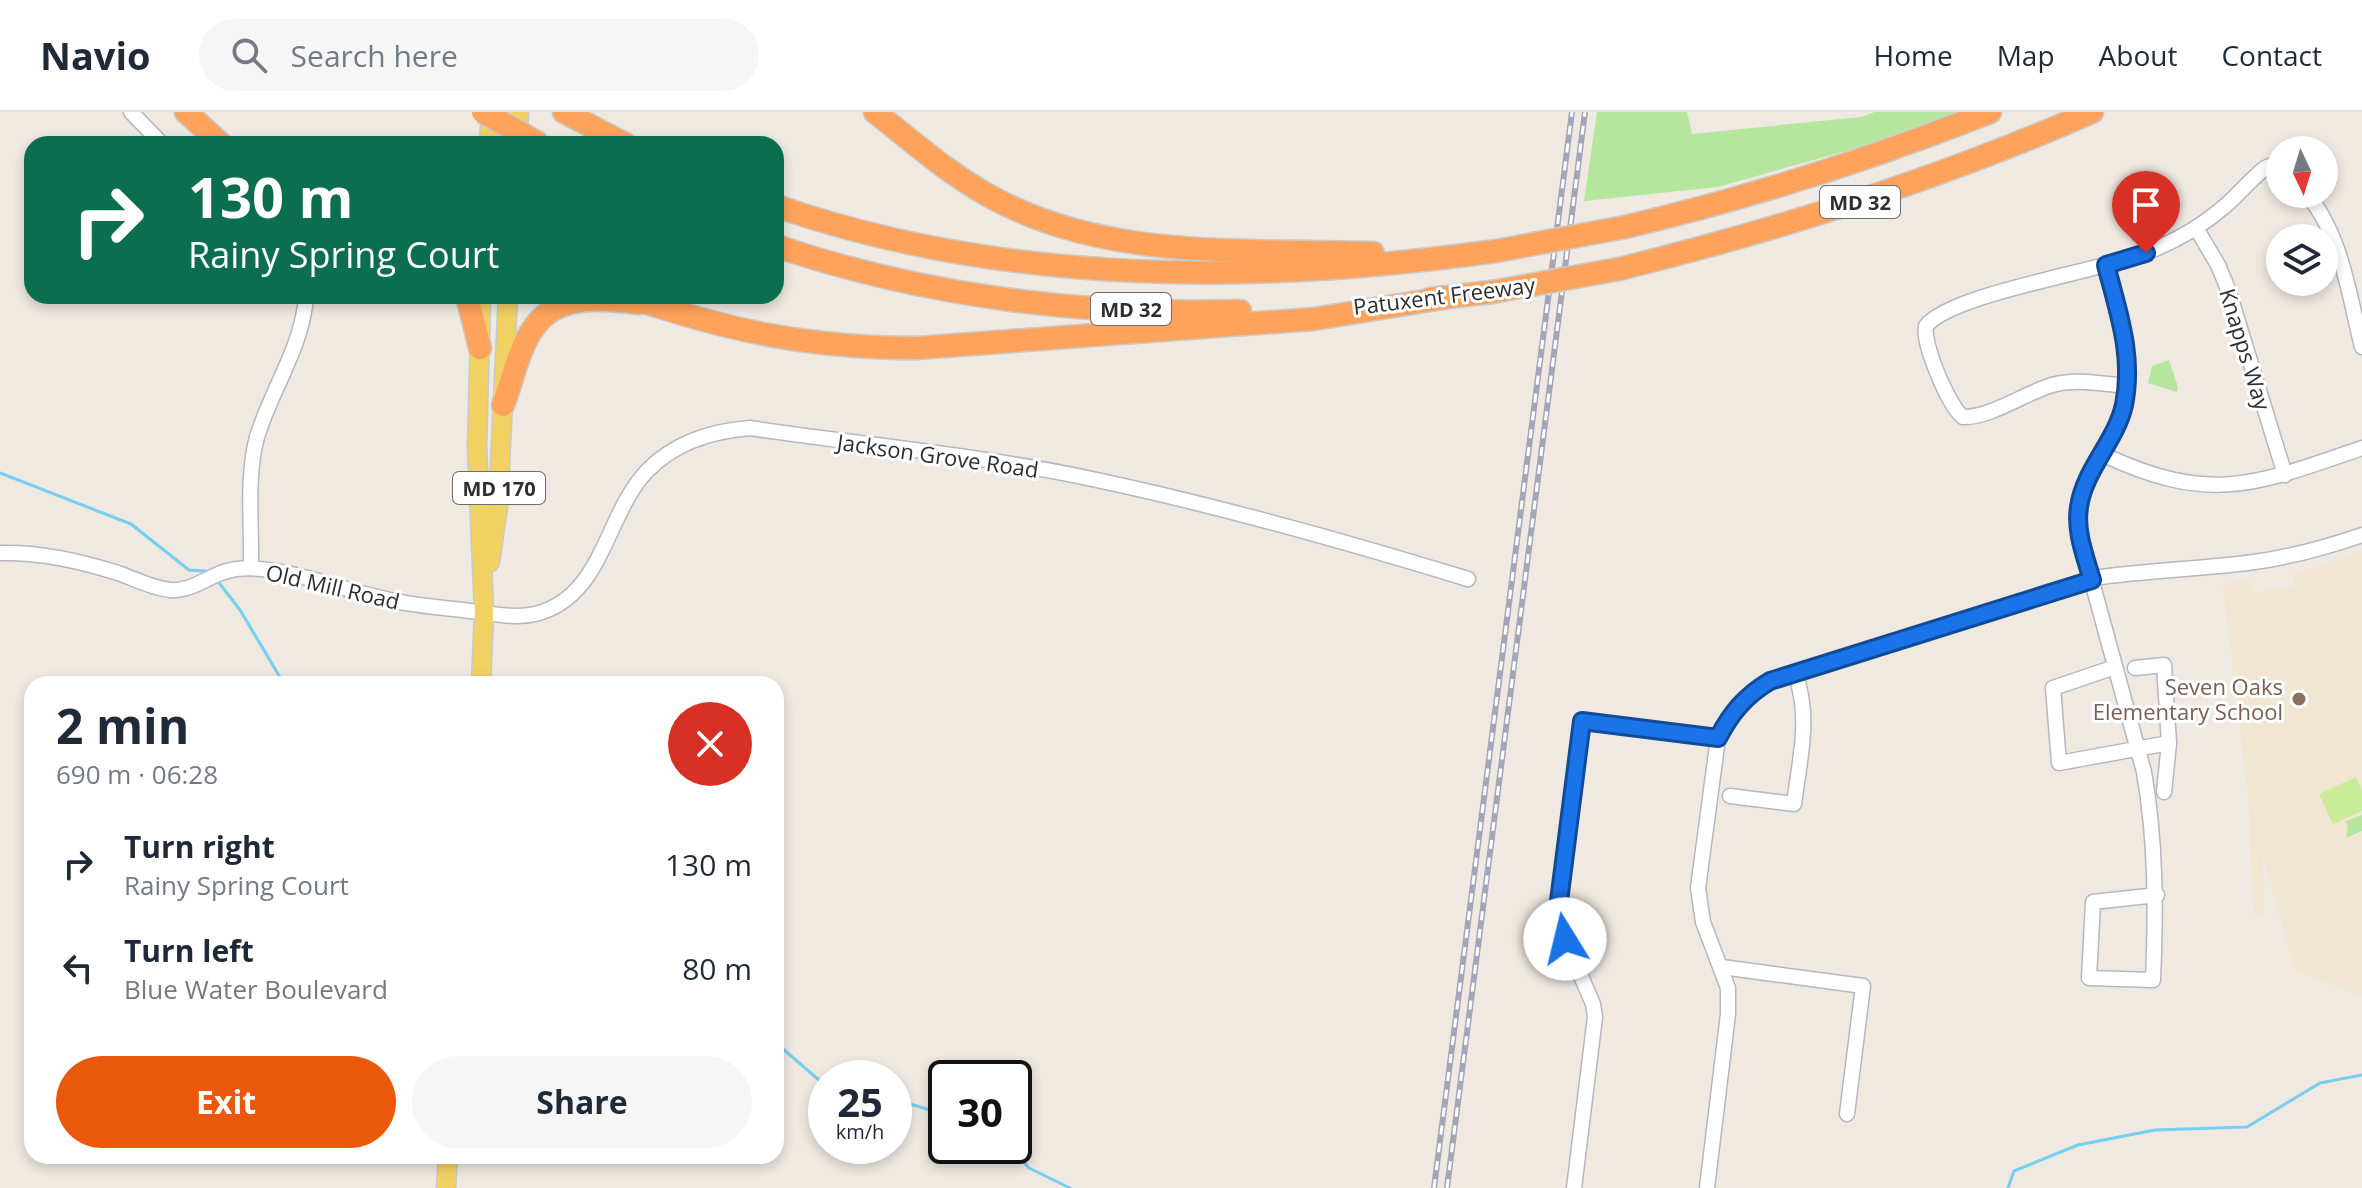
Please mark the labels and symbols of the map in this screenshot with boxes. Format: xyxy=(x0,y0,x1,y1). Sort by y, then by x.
north arrow xyxy=(2266,136,2338,208)
pin xyxy=(2112,171,2180,253)
road number: MD 32 xyxy=(1820,186,1900,218)
street label: Patuxent Freeway xyxy=(1351,269,1538,321)
street label: Knapps Way xyxy=(2213,284,2279,415)
road number: MD 32 xyxy=(1091,293,1171,325)
street label: Jackson Grove Road xyxy=(833,426,1041,484)
road number: MD 170 xyxy=(453,472,545,504)
street label: Old Mill Road xyxy=(263,556,403,616)
place label: Seven Oaks Elementary School xyxy=(2093,671,2283,726)
marker: Seven Oaks Elementary School xyxy=(2290,690,2308,708)
position arrow xyxy=(1523,897,1607,981)
speed limit sign: 30 xyxy=(928,1060,1032,1164)

